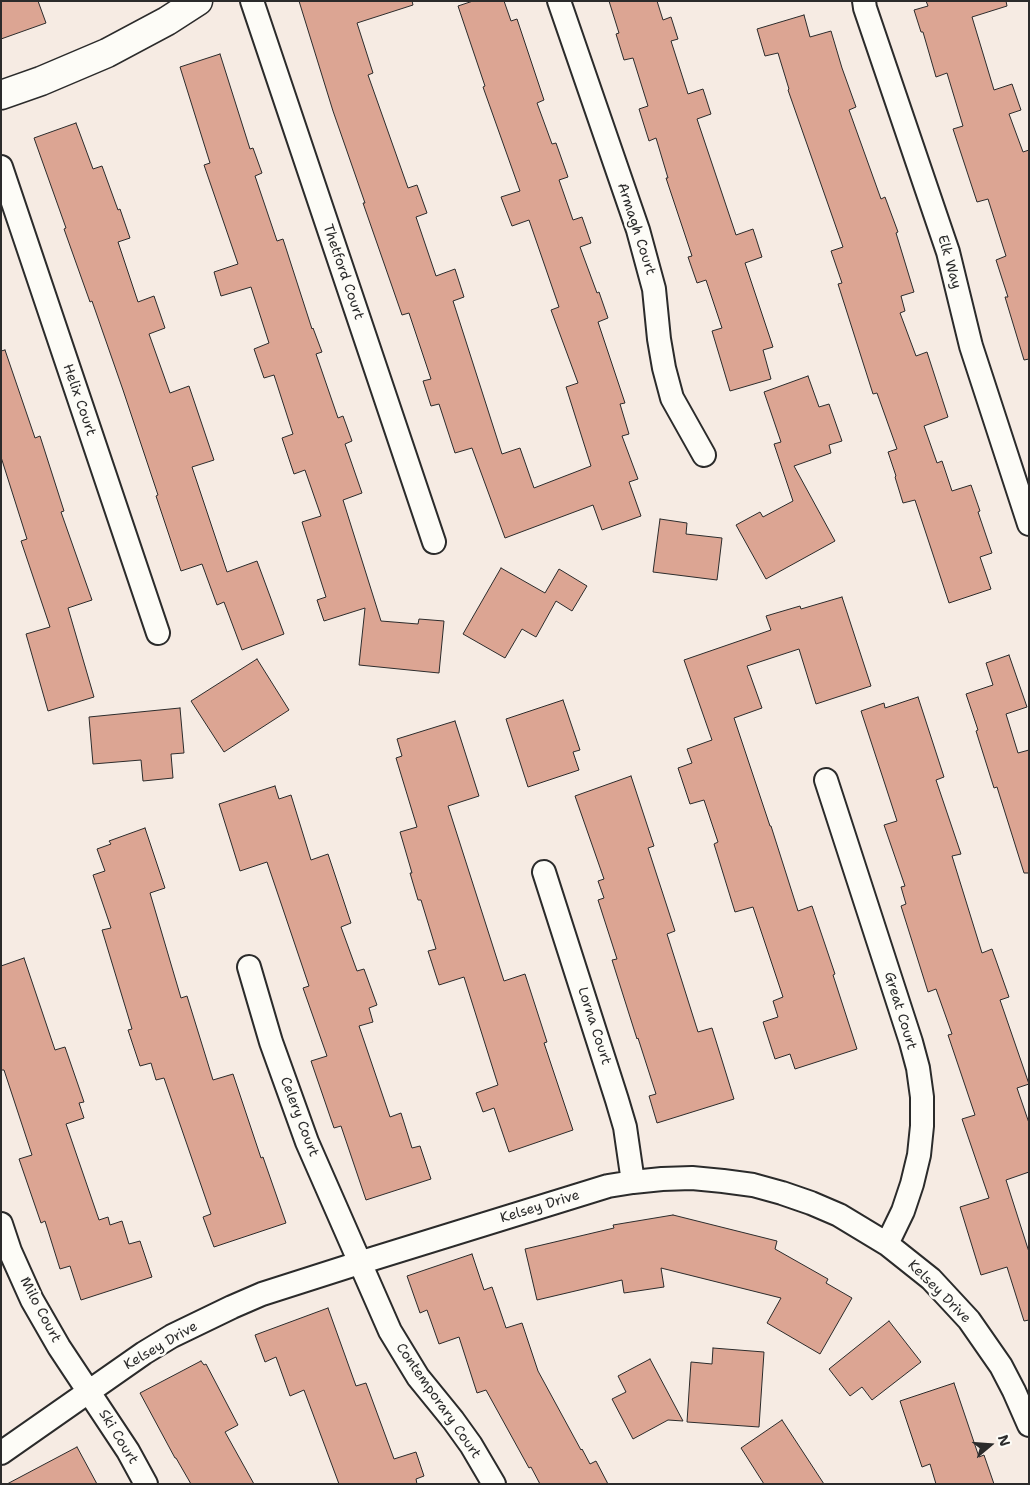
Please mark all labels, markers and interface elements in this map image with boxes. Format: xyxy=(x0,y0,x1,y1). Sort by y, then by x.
street label: Armagh Court xyxy=(613,181,659,277)
street label: Thetford Court xyxy=(319,222,367,322)
street label: Elk Way xyxy=(933,233,965,291)
street label: Helix Court xyxy=(59,362,99,438)
street label: Great Court xyxy=(880,970,920,1052)
street label: Lorna Court xyxy=(574,985,614,1067)
street label: Celery Court xyxy=(276,1075,322,1159)
street label: Kelsey Drive xyxy=(498,1187,582,1227)
street label: Kelsey Drive xyxy=(904,1257,974,1327)
street label: Milo Court xyxy=(16,1274,64,1346)
street label: Kelsey Drive xyxy=(121,1318,201,1374)
street label: Contemporary Court xyxy=(392,1340,484,1462)
street label: Ski Court xyxy=(95,1407,141,1467)
north arrow xyxy=(965,1420,1015,1470)
text: N xyxy=(994,1432,1015,1448)

